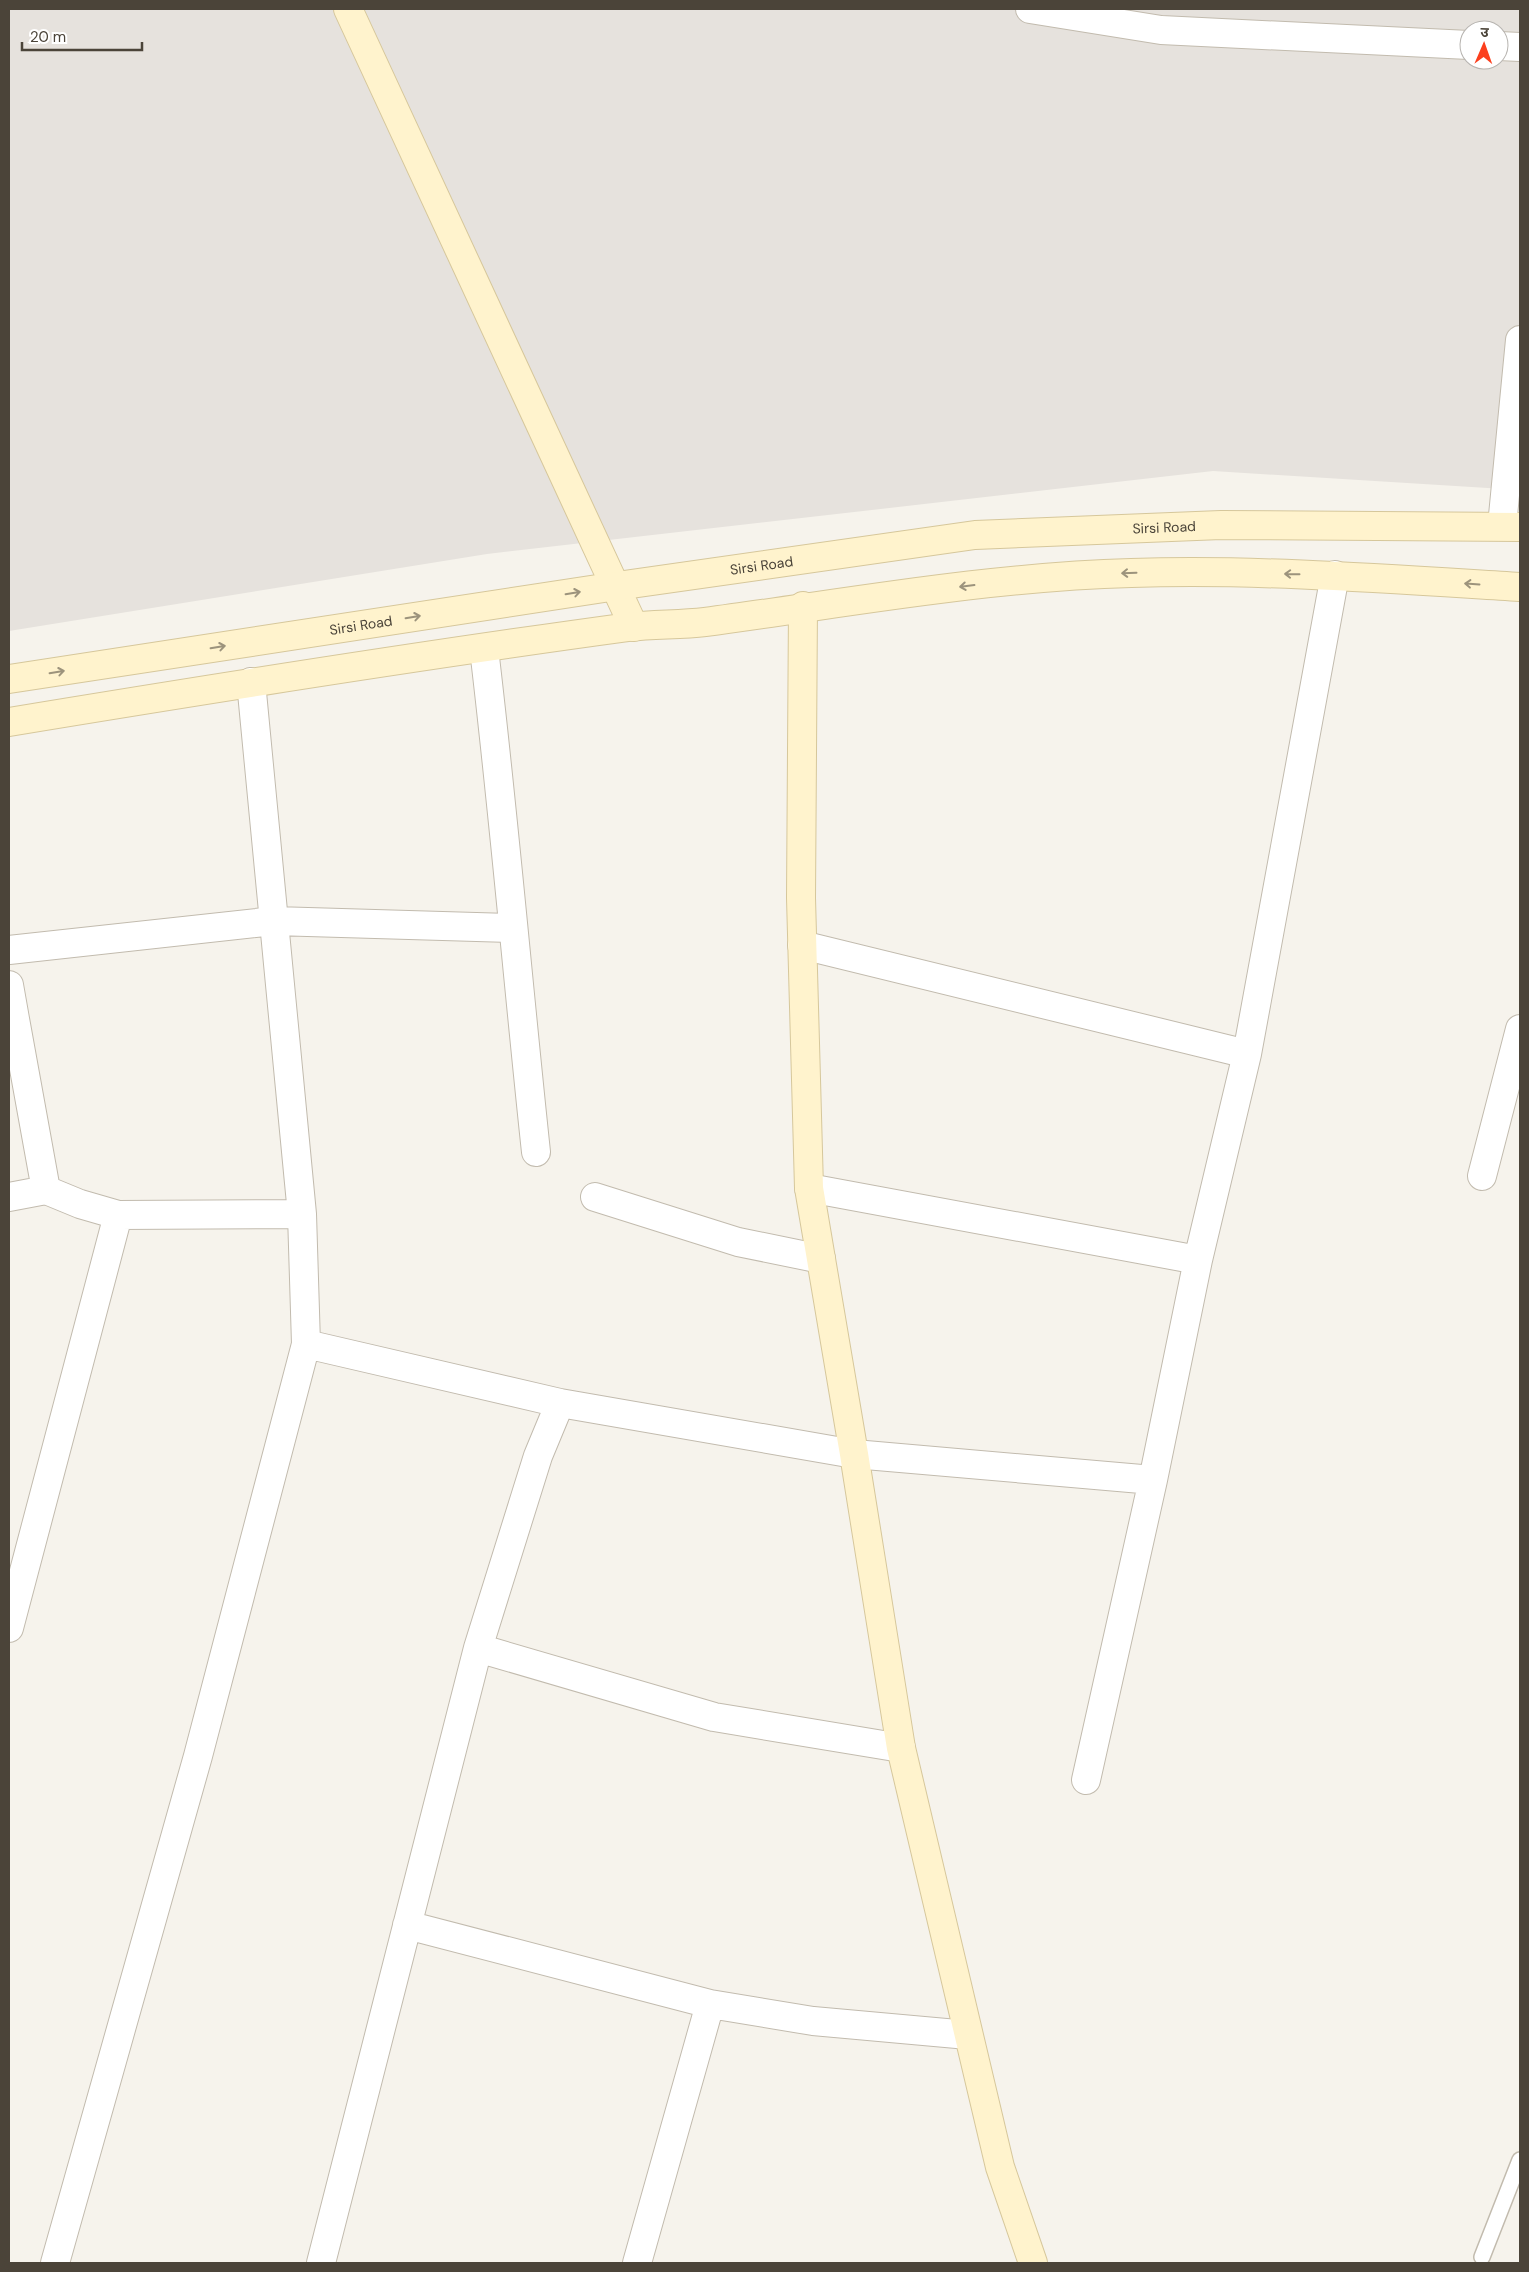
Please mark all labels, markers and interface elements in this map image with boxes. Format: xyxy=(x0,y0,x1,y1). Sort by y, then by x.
scale bar xyxy=(22,20,142,52)
north arrow xyxy=(1459,20,1509,70)
text: उ xyxy=(1480,23,1490,41)
text: 20 m xyxy=(30,27,66,47)
street label: Sirsi Road xyxy=(1132,517,1196,538)
street label: Sirsi Road xyxy=(729,552,794,579)
one-way arrow xyxy=(1122,568,1138,578)
one-way arrow xyxy=(1284,569,1300,579)
one-way arrow xyxy=(1464,580,1480,589)
one-way arrow xyxy=(960,581,976,591)
one-way arrow xyxy=(565,587,581,597)
street label: Sirsi Road xyxy=(328,611,394,639)
one-way arrow xyxy=(404,612,420,622)
one-way arrow xyxy=(209,642,225,652)
one-way arrow xyxy=(49,666,65,676)

